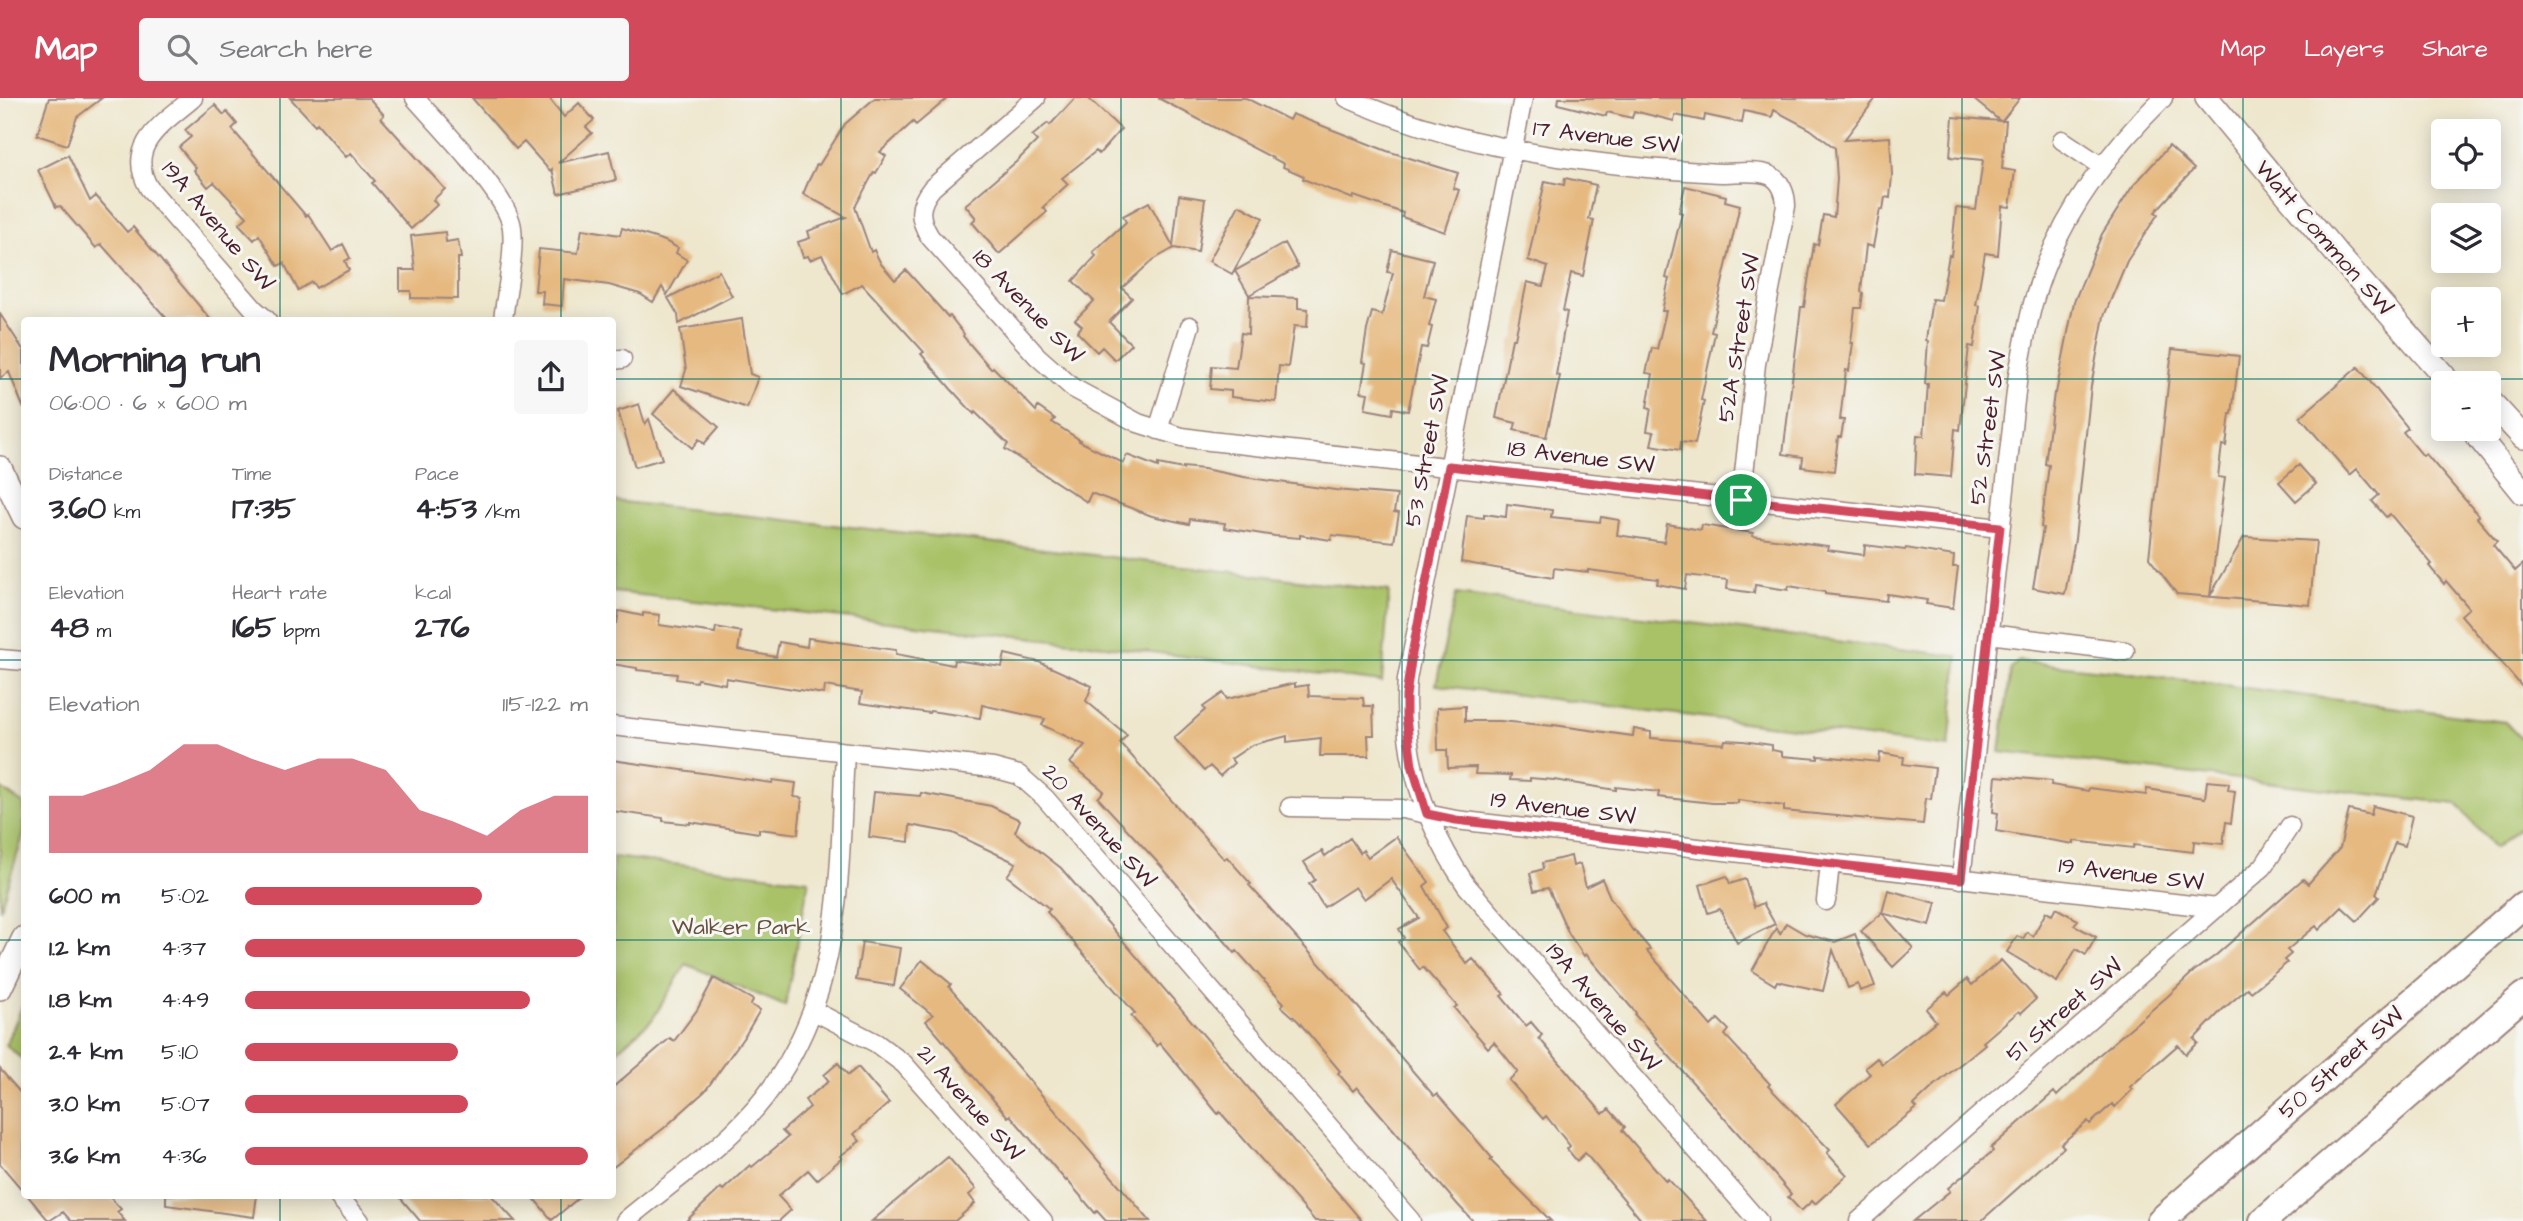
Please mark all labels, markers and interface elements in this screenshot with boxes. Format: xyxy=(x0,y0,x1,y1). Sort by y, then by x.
search box xyxy=(139,18,629,81)
text: Map xyxy=(35,26,97,72)
icon: search xyxy=(163,30,201,68)
text: Search here xyxy=(219,31,373,67)
text: Map xyxy=(2221,32,2266,66)
text: Layers xyxy=(2304,32,2384,66)
text: Share xyxy=(2422,32,2488,66)
street label: 17 Avenue SW xyxy=(1531,112,1681,162)
map controls xyxy=(2431,119,2501,441)
button: locate xyxy=(2431,119,2501,189)
street label: Watt Common SW xyxy=(2248,153,2401,323)
street label: 19A Avenue SW xyxy=(154,154,282,298)
button: layers xyxy=(2431,203,2501,273)
street label: 18 Avenue SW xyxy=(965,242,1091,370)
street label: 52A Street SW xyxy=(1710,251,1768,424)
button: + xyxy=(2431,287,2501,357)
text: Morning run xyxy=(49,335,261,387)
button: share xyxy=(514,340,588,414)
street label: 52 Street SW xyxy=(1961,349,2015,507)
button: − xyxy=(2431,371,2501,441)
street label: 53 Street SW xyxy=(1397,372,1457,530)
text: 06:00 · 6 × 600 m xyxy=(49,387,247,419)
street label: 18 Avenue SW xyxy=(1506,432,1656,482)
text: Distance xyxy=(49,461,123,488)
text: Time xyxy=(232,461,272,488)
text: Pace xyxy=(415,461,459,488)
pin xyxy=(1711,470,1771,530)
icon: arrive xyxy=(1722,481,1760,519)
text: 3.60 xyxy=(49,488,106,530)
text: 17:35 xyxy=(232,488,296,530)
text: 4:53 xyxy=(415,488,477,530)
text: km xyxy=(106,499,140,526)
text: /km xyxy=(477,499,520,526)
text: Elevation xyxy=(49,580,124,607)
text: Heart rate xyxy=(232,580,327,607)
text: kcal xyxy=(415,580,451,607)
text: 48 xyxy=(49,607,89,649)
text: 165 xyxy=(232,607,276,649)
text: 276 xyxy=(415,607,469,649)
text: m xyxy=(89,618,111,645)
text: bpm xyxy=(276,618,320,645)
text: Elevation xyxy=(49,688,140,720)
text: 115–122 m xyxy=(502,688,588,720)
street label: 20 Avenue SW xyxy=(1035,757,1164,895)
street label: 19 Avenue SW xyxy=(1489,783,1638,833)
street label: 19 Avenue SW xyxy=(2057,849,2206,899)
text: 600 m xyxy=(49,880,120,912)
text: 5:02 xyxy=(161,880,209,912)
park label: Walker Park xyxy=(672,911,810,943)
text: 1.2 km xyxy=(49,932,110,964)
text: 4:37 xyxy=(161,932,206,964)
street label: 19A Avenue SW xyxy=(1538,936,1668,1078)
street label: 51 Street SW xyxy=(1999,950,2129,1070)
text: 1.8 km xyxy=(49,984,111,1016)
text: 4:49 xyxy=(161,984,209,1016)
street label: 50 Street SW xyxy=(2271,999,2411,1126)
text: 2.4 km xyxy=(49,1036,122,1068)
text: 5:10 xyxy=(161,1036,199,1068)
street label: 21 Avenue SW xyxy=(909,1038,1031,1168)
text: 3.0 km xyxy=(49,1088,120,1120)
text: 5:07 xyxy=(161,1088,210,1120)
text: 3.6 km xyxy=(49,1140,120,1172)
text: 4:36 xyxy=(161,1140,207,1172)

